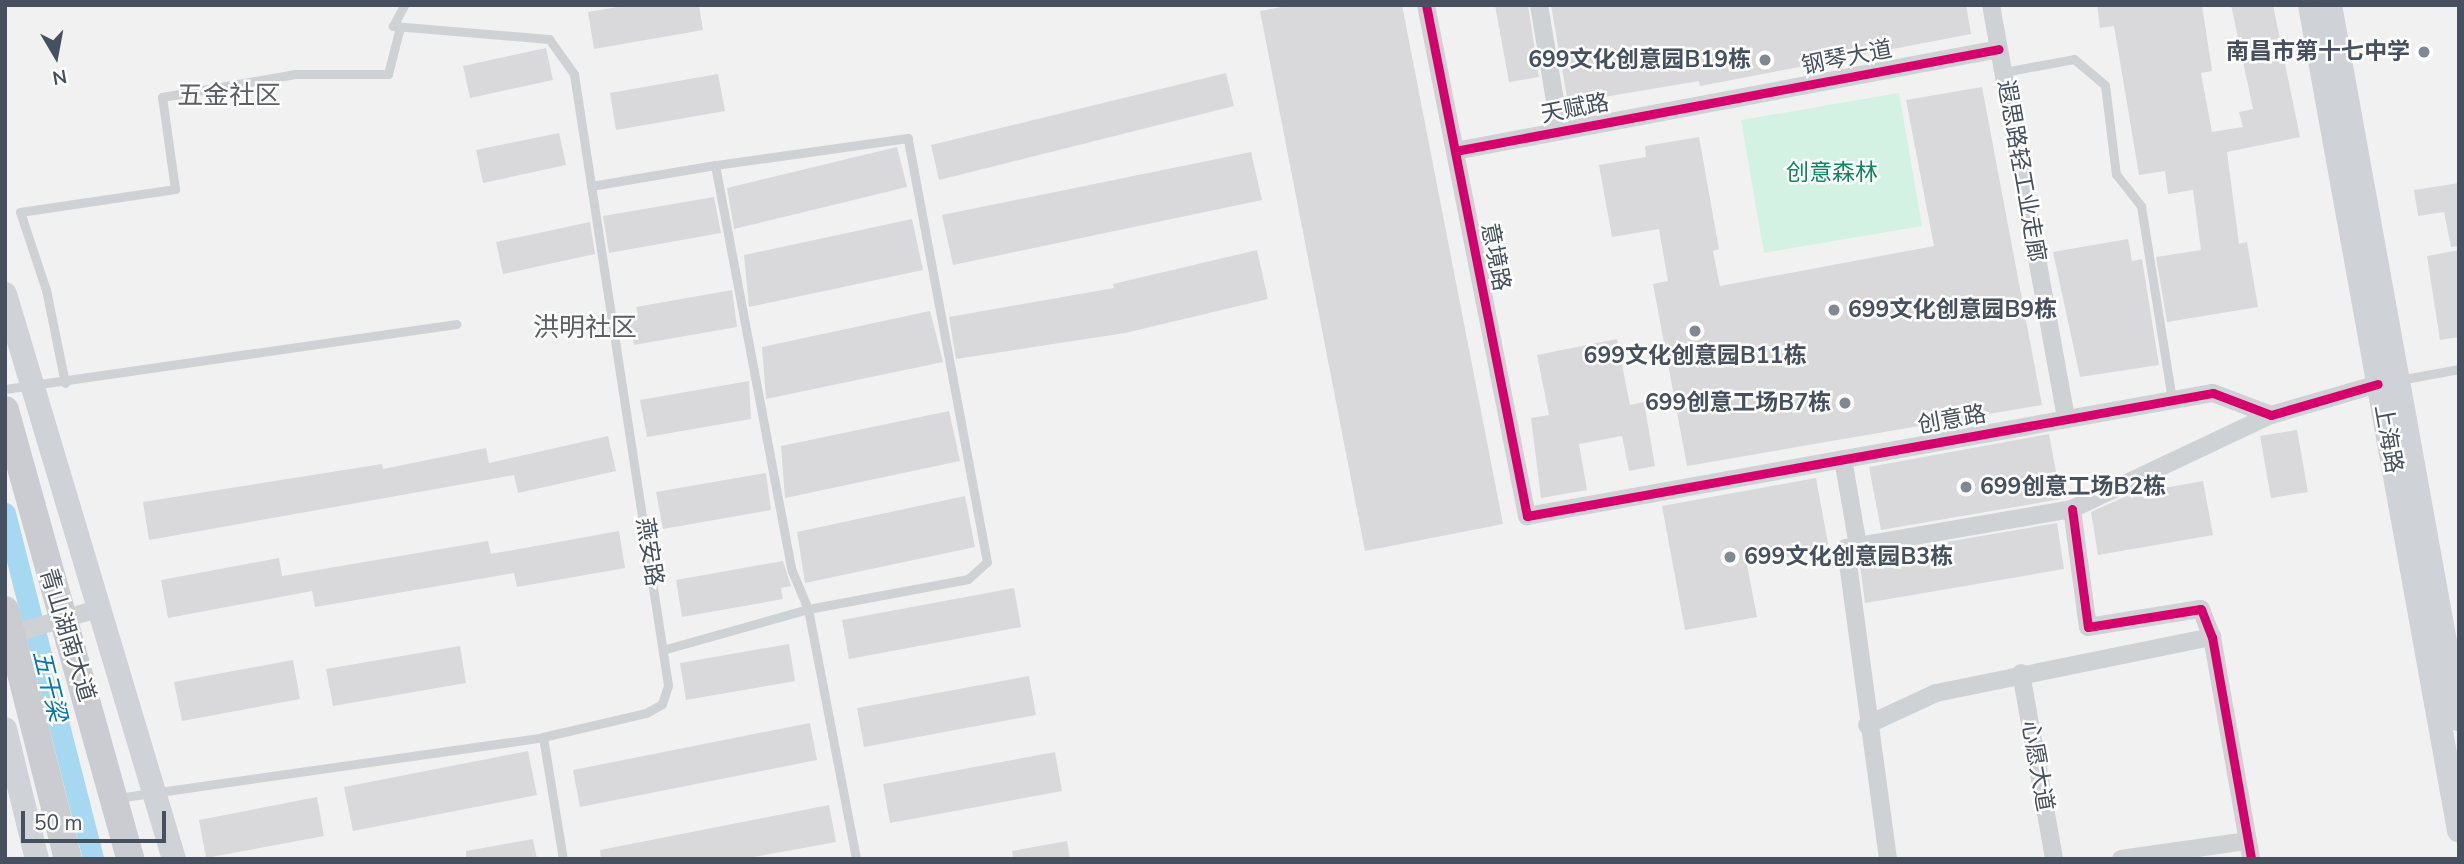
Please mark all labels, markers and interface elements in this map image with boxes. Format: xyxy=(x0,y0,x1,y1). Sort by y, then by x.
north arrow xyxy=(21,21,91,91)
street label: 钢琴大道 xyxy=(1799,36,1895,80)
place label: 南昌市第十七中学 xyxy=(2226,38,2410,66)
marker: 南昌市第十七中学 xyxy=(2416,44,2432,60)
place label: 699文化创意园B19栋 xyxy=(1528,46,1751,74)
marker: 699文化创意园B19栋 xyxy=(1757,52,1773,68)
text: N xyxy=(50,63,69,91)
street label: 遐思路轻工业走廊 xyxy=(1991,78,2051,264)
district label: 五金社区 xyxy=(177,80,281,112)
street label: 天赋路 xyxy=(1539,89,1611,129)
park label: 创意森林 xyxy=(1786,159,1878,187)
street label: 意境路 xyxy=(1475,221,1515,293)
place label: 699文化创意园B9栋 xyxy=(1848,296,2057,324)
marker: 699文化创意园B9栋 xyxy=(1826,302,1842,318)
district label: 洪明社区 xyxy=(533,312,637,344)
marker: 699文化创意园B11栋 xyxy=(1687,323,1703,339)
place label: 699文化创意园B11栋 xyxy=(1584,342,1806,370)
place label: 699创意工场B7栋 xyxy=(1645,389,1831,417)
marker: 699创意工场B7栋 xyxy=(1837,395,1853,411)
street label: 创意路 xyxy=(1916,400,1988,440)
street label: 上海路 xyxy=(2368,403,2408,475)
place label: 699创意工场B2栋 xyxy=(1980,473,2166,501)
marker: 699创意工场B2栋 xyxy=(1958,479,1974,495)
street label: 燕安路 xyxy=(630,516,668,588)
place label: 699文化创意园B3栋 xyxy=(1744,543,1953,571)
marker: 699文化创意园B3栋 xyxy=(1722,549,1738,565)
street label: 青山湖南大道 xyxy=(34,565,100,705)
water label: 五干梁 xyxy=(26,648,72,724)
street label: 心愿大道 xyxy=(2015,718,2059,814)
scale bar xyxy=(24,798,170,842)
text: 50 m xyxy=(34,809,83,837)

